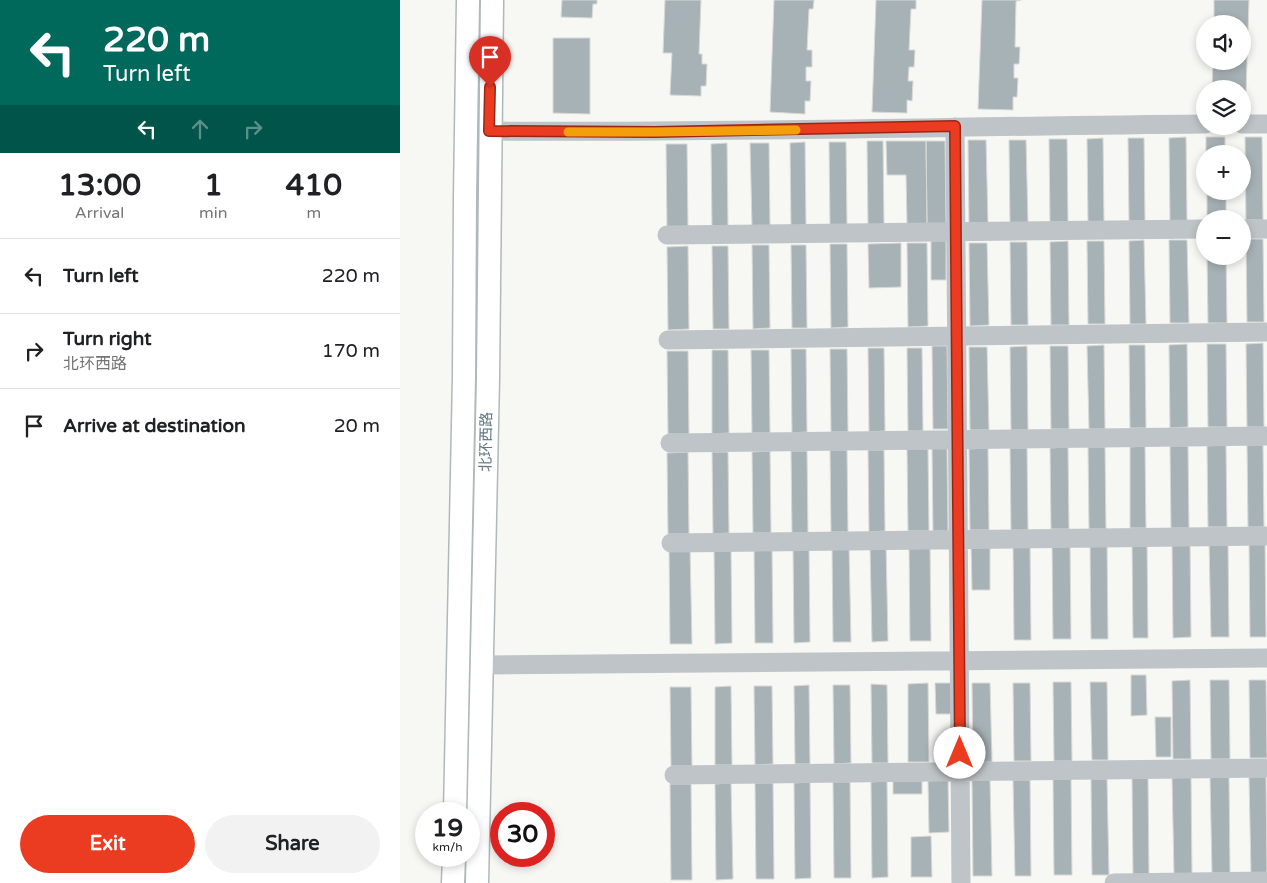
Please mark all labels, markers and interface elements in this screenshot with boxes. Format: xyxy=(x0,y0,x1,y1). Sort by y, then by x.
map controls xyxy=(1196,15,1251,265)
button: sound xyxy=(1196,15,1251,70)
text: 220 m xyxy=(103,19,210,61)
icon: left xyxy=(20,20,85,85)
pin xyxy=(469,36,511,87)
icon: arrive xyxy=(476,43,504,71)
text: Turn left xyxy=(103,61,191,87)
button: layers xyxy=(1196,80,1251,135)
icon: left xyxy=(133,115,161,143)
icon: ahead xyxy=(186,115,214,143)
icon: right xyxy=(239,115,267,143)
button: + xyxy=(1196,145,1251,200)
text: 13:00 xyxy=(58,167,141,204)
text: 1 xyxy=(204,167,223,204)
text: 410 xyxy=(286,167,342,204)
text: Arrival xyxy=(75,203,124,223)
text: min xyxy=(199,203,228,223)
text: m xyxy=(306,203,321,223)
button: − xyxy=(1196,210,1251,265)
icon: left xyxy=(20,262,48,290)
text: Turn left xyxy=(63,265,139,287)
text: 220 m xyxy=(322,265,380,287)
text: Turn right xyxy=(63,328,151,350)
icon: right xyxy=(20,337,48,365)
text: 170 m xyxy=(322,340,380,362)
text: 北环西路 xyxy=(63,354,127,374)
icon: arrive xyxy=(20,412,48,440)
street label: 北环西路 xyxy=(476,412,496,472)
text: Arrive at destination xyxy=(63,415,246,437)
text: 20 m xyxy=(334,415,380,437)
position arrow xyxy=(933,726,985,778)
speed limit sign: 30 xyxy=(490,802,555,867)
text: 19 xyxy=(432,813,463,843)
button: Exit xyxy=(20,815,195,873)
button: Share xyxy=(205,815,380,873)
text: km/h xyxy=(432,840,463,854)

